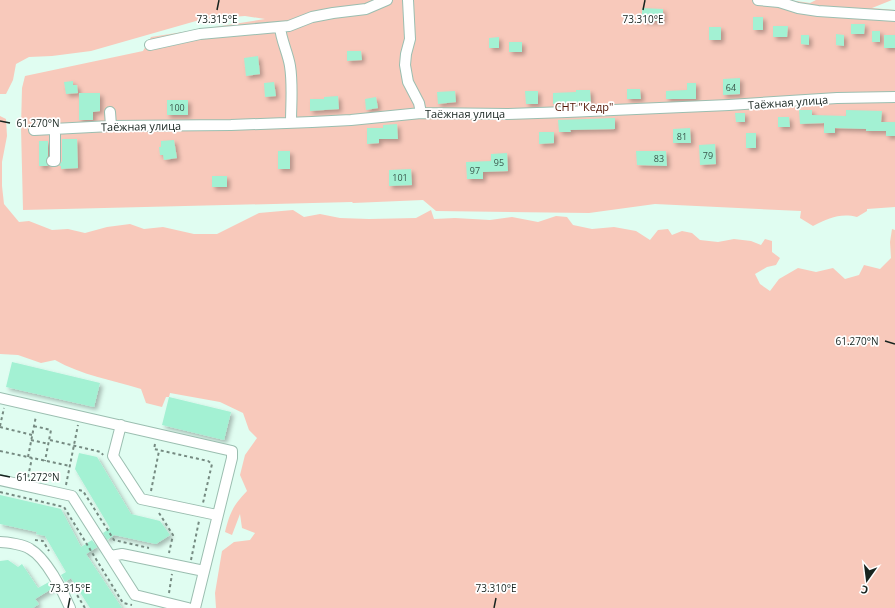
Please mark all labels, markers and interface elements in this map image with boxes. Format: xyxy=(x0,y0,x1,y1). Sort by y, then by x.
text: 73.315°E xyxy=(196,12,238,26)
text: 73.310°E xyxy=(622,12,664,26)
house number: 64 xyxy=(726,81,736,94)
street label: Таёжная улица xyxy=(747,92,829,112)
park label: СНТ "Кедр" xyxy=(555,99,613,114)
house number: 100 xyxy=(169,101,185,114)
street label: Таёжная улица xyxy=(425,106,505,121)
text: 61.270°N xyxy=(16,116,60,130)
street label: Таёжная улица xyxy=(101,118,181,134)
house number: 81 xyxy=(677,130,687,143)
house number: 79 xyxy=(703,149,713,162)
house number: 83 xyxy=(654,152,664,165)
house number: 95 xyxy=(494,156,504,169)
house number: 97 xyxy=(470,164,480,177)
house number: 101 xyxy=(392,171,408,184)
text: 61.270°N xyxy=(835,334,879,348)
text: 61.272°N xyxy=(16,470,60,484)
north arrow xyxy=(847,560,887,600)
text: 73.315°E xyxy=(49,581,91,595)
text: 73.310°E xyxy=(475,581,517,595)
text: С xyxy=(859,582,870,598)

